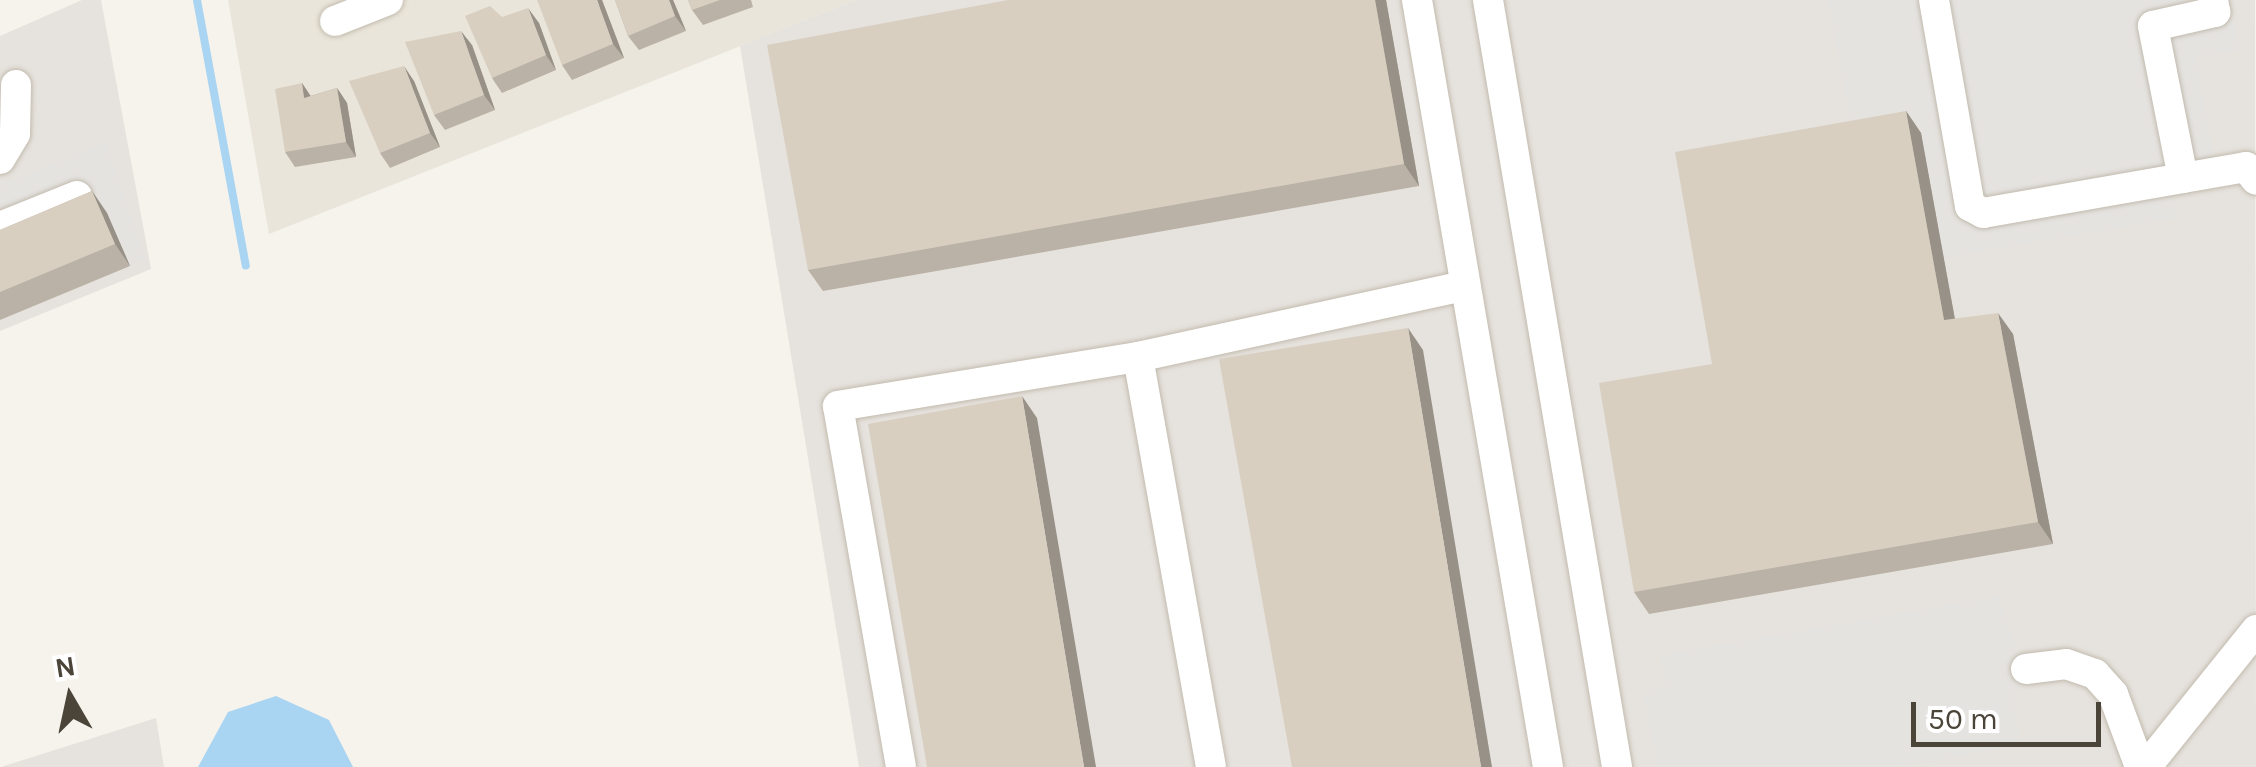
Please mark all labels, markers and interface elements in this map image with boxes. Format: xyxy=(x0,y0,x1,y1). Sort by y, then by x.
north arrow xyxy=(20,647,120,747)
text: N xyxy=(53,649,78,685)
scale bar xyxy=(1916,682,2106,744)
text: 50 m xyxy=(1928,701,1998,737)

